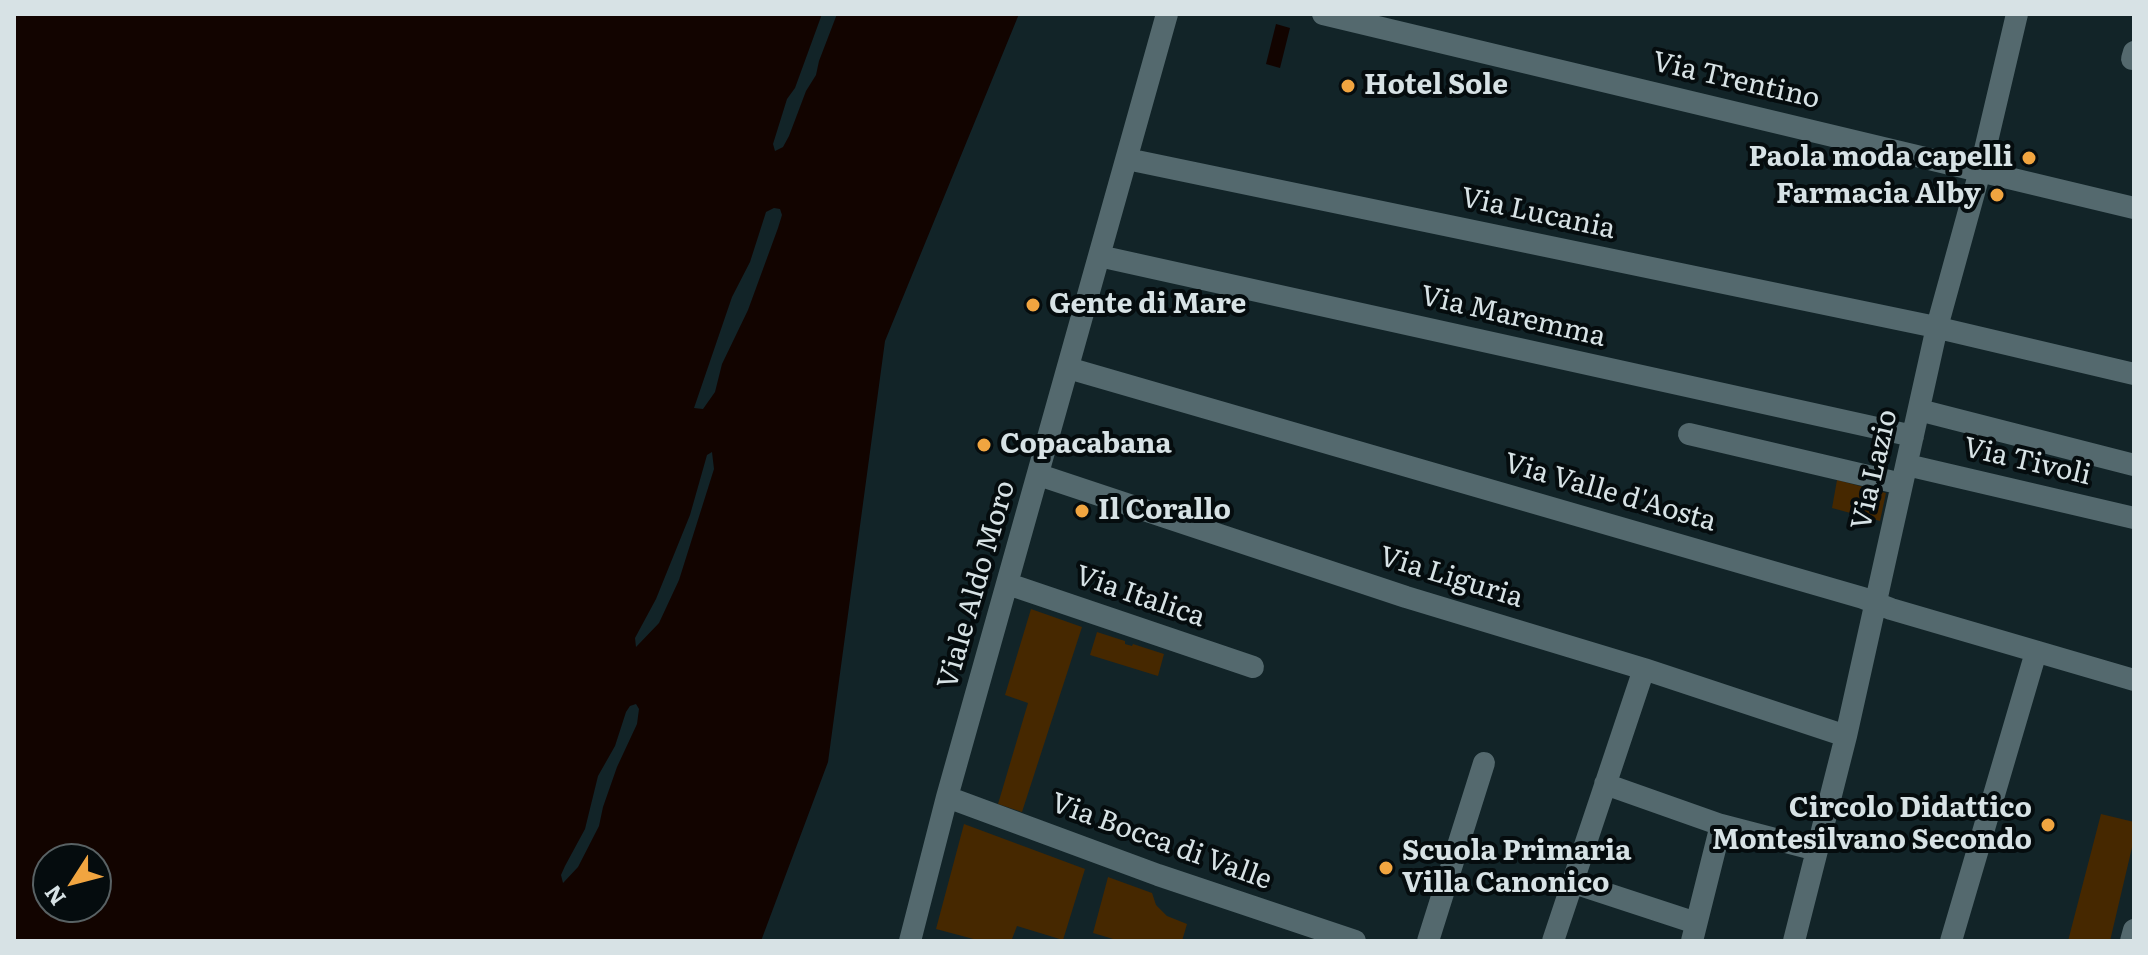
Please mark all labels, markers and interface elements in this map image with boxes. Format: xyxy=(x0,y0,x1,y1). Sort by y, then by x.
street label: Via Trentino xyxy=(1649,45,1823,117)
place label: Hotel Sole xyxy=(1364,69,1508,103)
marker: Hotel Sole xyxy=(1339,77,1357,95)
place label: Paola moda capelli xyxy=(1748,141,2013,175)
marker: Paola moda capelli xyxy=(2020,149,2038,167)
place label: Farmacia Alby xyxy=(1776,178,1981,212)
street label: Via Lucania xyxy=(1458,181,1618,247)
marker: Farmacia Alby xyxy=(1988,186,2006,204)
street label: Via Maremma xyxy=(1417,279,1609,355)
place label: Gente di Mare xyxy=(1049,288,1246,322)
marker: Gente di Mare xyxy=(1024,296,1042,314)
street label: Via Lazio xyxy=(1845,407,1905,533)
place label: Copacabana xyxy=(1000,428,1172,462)
street label: Via Tivoli xyxy=(1960,431,2094,493)
marker: Copacabana xyxy=(975,436,993,454)
street label: Via Valle d'Aosta xyxy=(1500,447,1720,539)
street label: Viale Aldo Moro xyxy=(931,477,1023,693)
place label: Il Corallo xyxy=(1098,494,1231,528)
marker: Il Corallo xyxy=(1073,502,1091,520)
street label: Via Liguria xyxy=(1375,540,1527,616)
street label: Via Italica xyxy=(1071,559,1209,635)
street label: Via Bocca di Valle xyxy=(1046,786,1276,898)
place label: Circolo Didattico Montesilvano Secondo xyxy=(1712,792,2032,858)
marker: Circolo Didattico Montesilvano Secondo xyxy=(2039,816,2057,834)
place label: Scuola Primaria Villa Canonico xyxy=(1402,835,1631,901)
north arrow xyxy=(32,843,112,923)
marker: Scuola Primaria Villa Canonico xyxy=(1377,859,1395,877)
text: N xyxy=(35,879,73,913)

